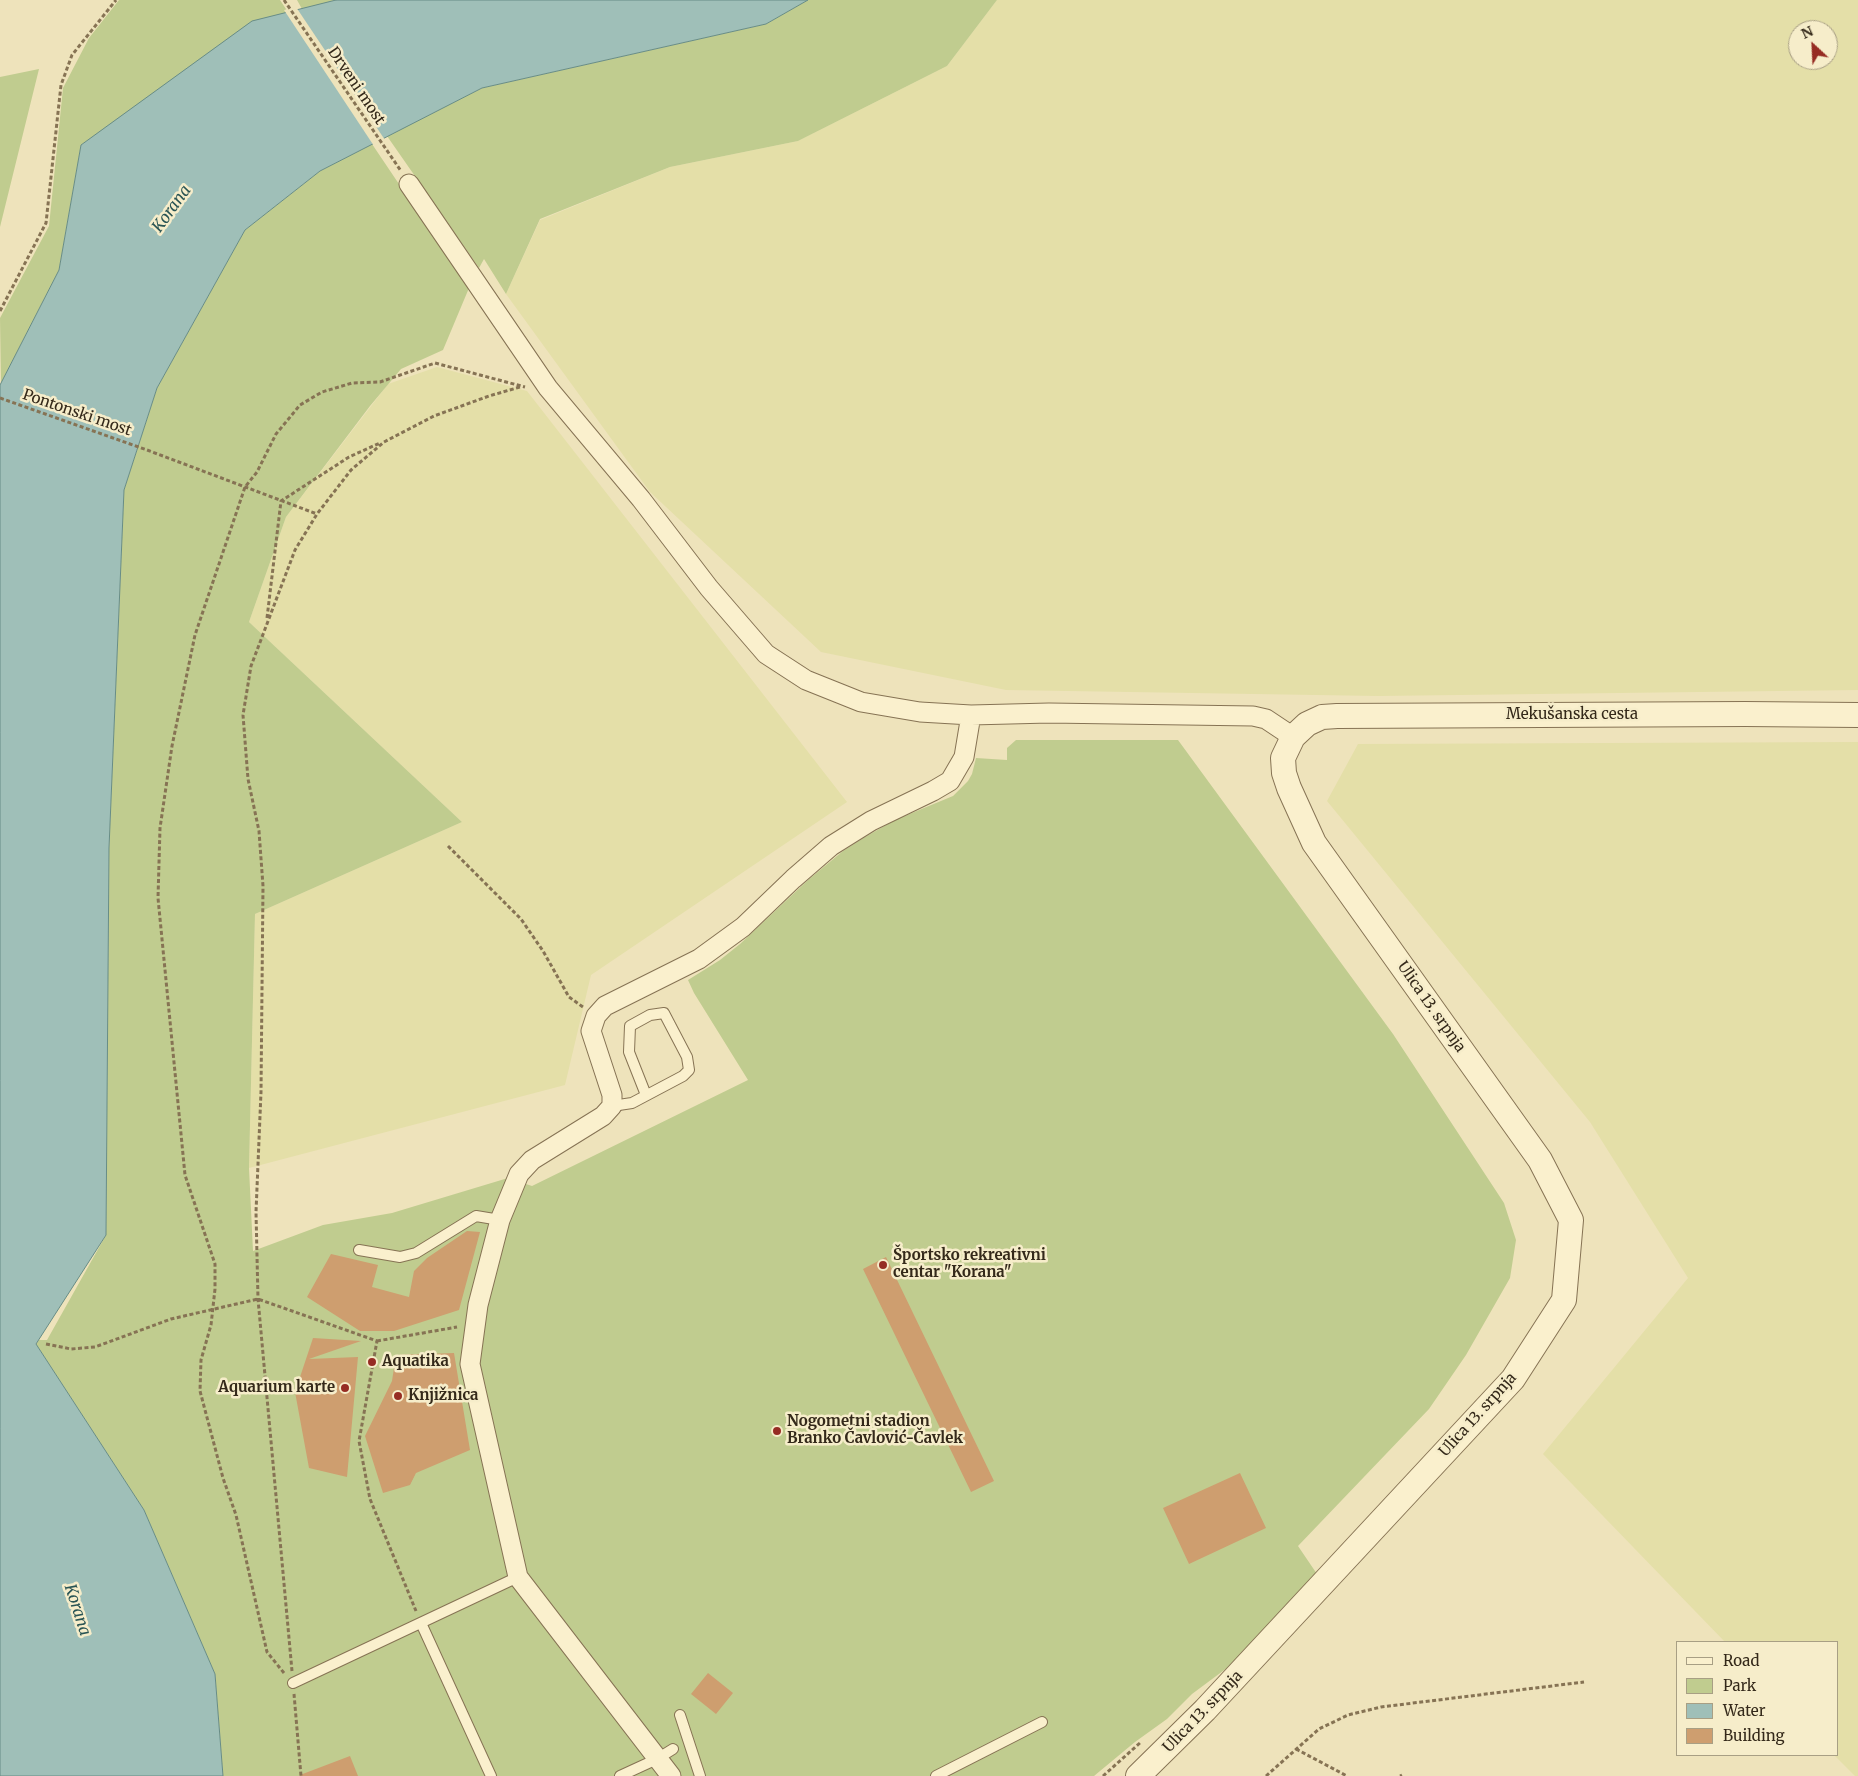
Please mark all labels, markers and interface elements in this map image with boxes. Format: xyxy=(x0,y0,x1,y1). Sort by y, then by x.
north arrow xyxy=(1788,20,1838,70)
text: N xyxy=(1798,22,1816,43)
street label: Drveni most xyxy=(323,44,389,128)
water label: Korana xyxy=(149,182,195,236)
street label: Pontonski most xyxy=(20,386,134,440)
street label: Mekušanska cesta xyxy=(1506,706,1638,724)
street label: Ulica 13. srpnja xyxy=(1393,958,1469,1056)
place label: Športsko rekreativni centar "Korana" xyxy=(893,1247,1046,1282)
marker: Športsko rekreativni centar "Korana" xyxy=(877,1259,889,1271)
place label: Aquatika xyxy=(382,1353,449,1371)
marker: Aquatika xyxy=(366,1356,378,1368)
street label: Ulica 13. srpnja xyxy=(1436,1369,1520,1461)
place label: Aquarium karte xyxy=(218,1379,335,1397)
marker: Aquarium karte xyxy=(339,1382,351,1394)
place label: Knjižnica xyxy=(408,1387,479,1405)
marker: Knjižnica xyxy=(392,1390,404,1402)
place label: Nogometni stadion Branko Čavlović-Čavlek xyxy=(787,1413,963,1448)
marker: Nogometni stadion Branko Čavlović-Čavlek xyxy=(771,1425,783,1437)
water label: Korana xyxy=(60,1582,94,1638)
legend xyxy=(1676,1641,1838,1756)
text: Road xyxy=(1723,1651,1759,1670)
street label: Ulica 13. srpnja xyxy=(1159,1667,1247,1757)
text: Park xyxy=(1723,1676,1756,1695)
text: Water xyxy=(1723,1701,1765,1720)
text: Building xyxy=(1723,1726,1785,1745)

